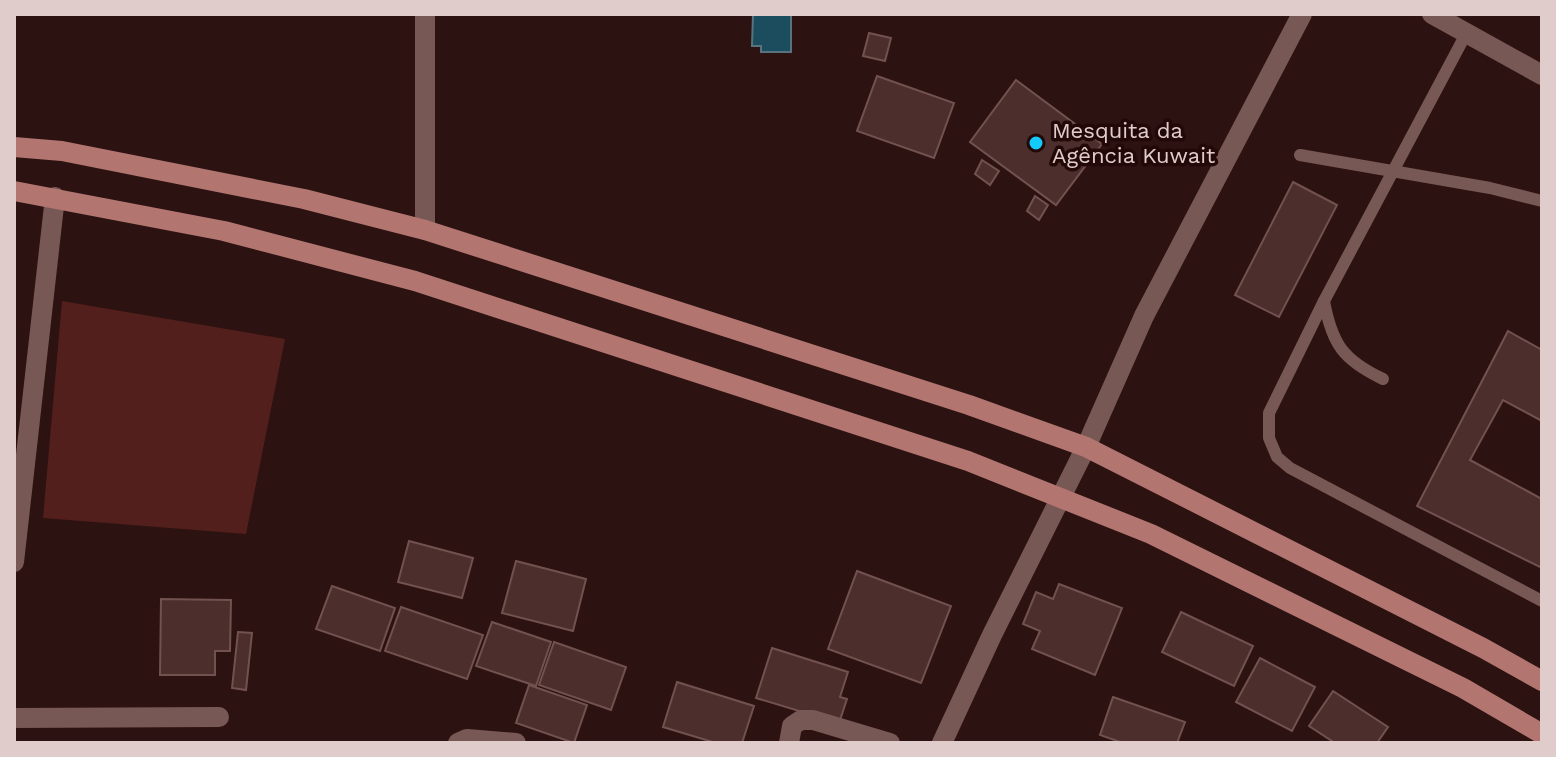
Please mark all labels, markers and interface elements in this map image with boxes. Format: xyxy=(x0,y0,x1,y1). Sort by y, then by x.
place label: Mesquita da Agência Kuwait xyxy=(1052,118,1215,168)
marker: Mesquita da Agência Kuwait xyxy=(1027,134,1045,152)

